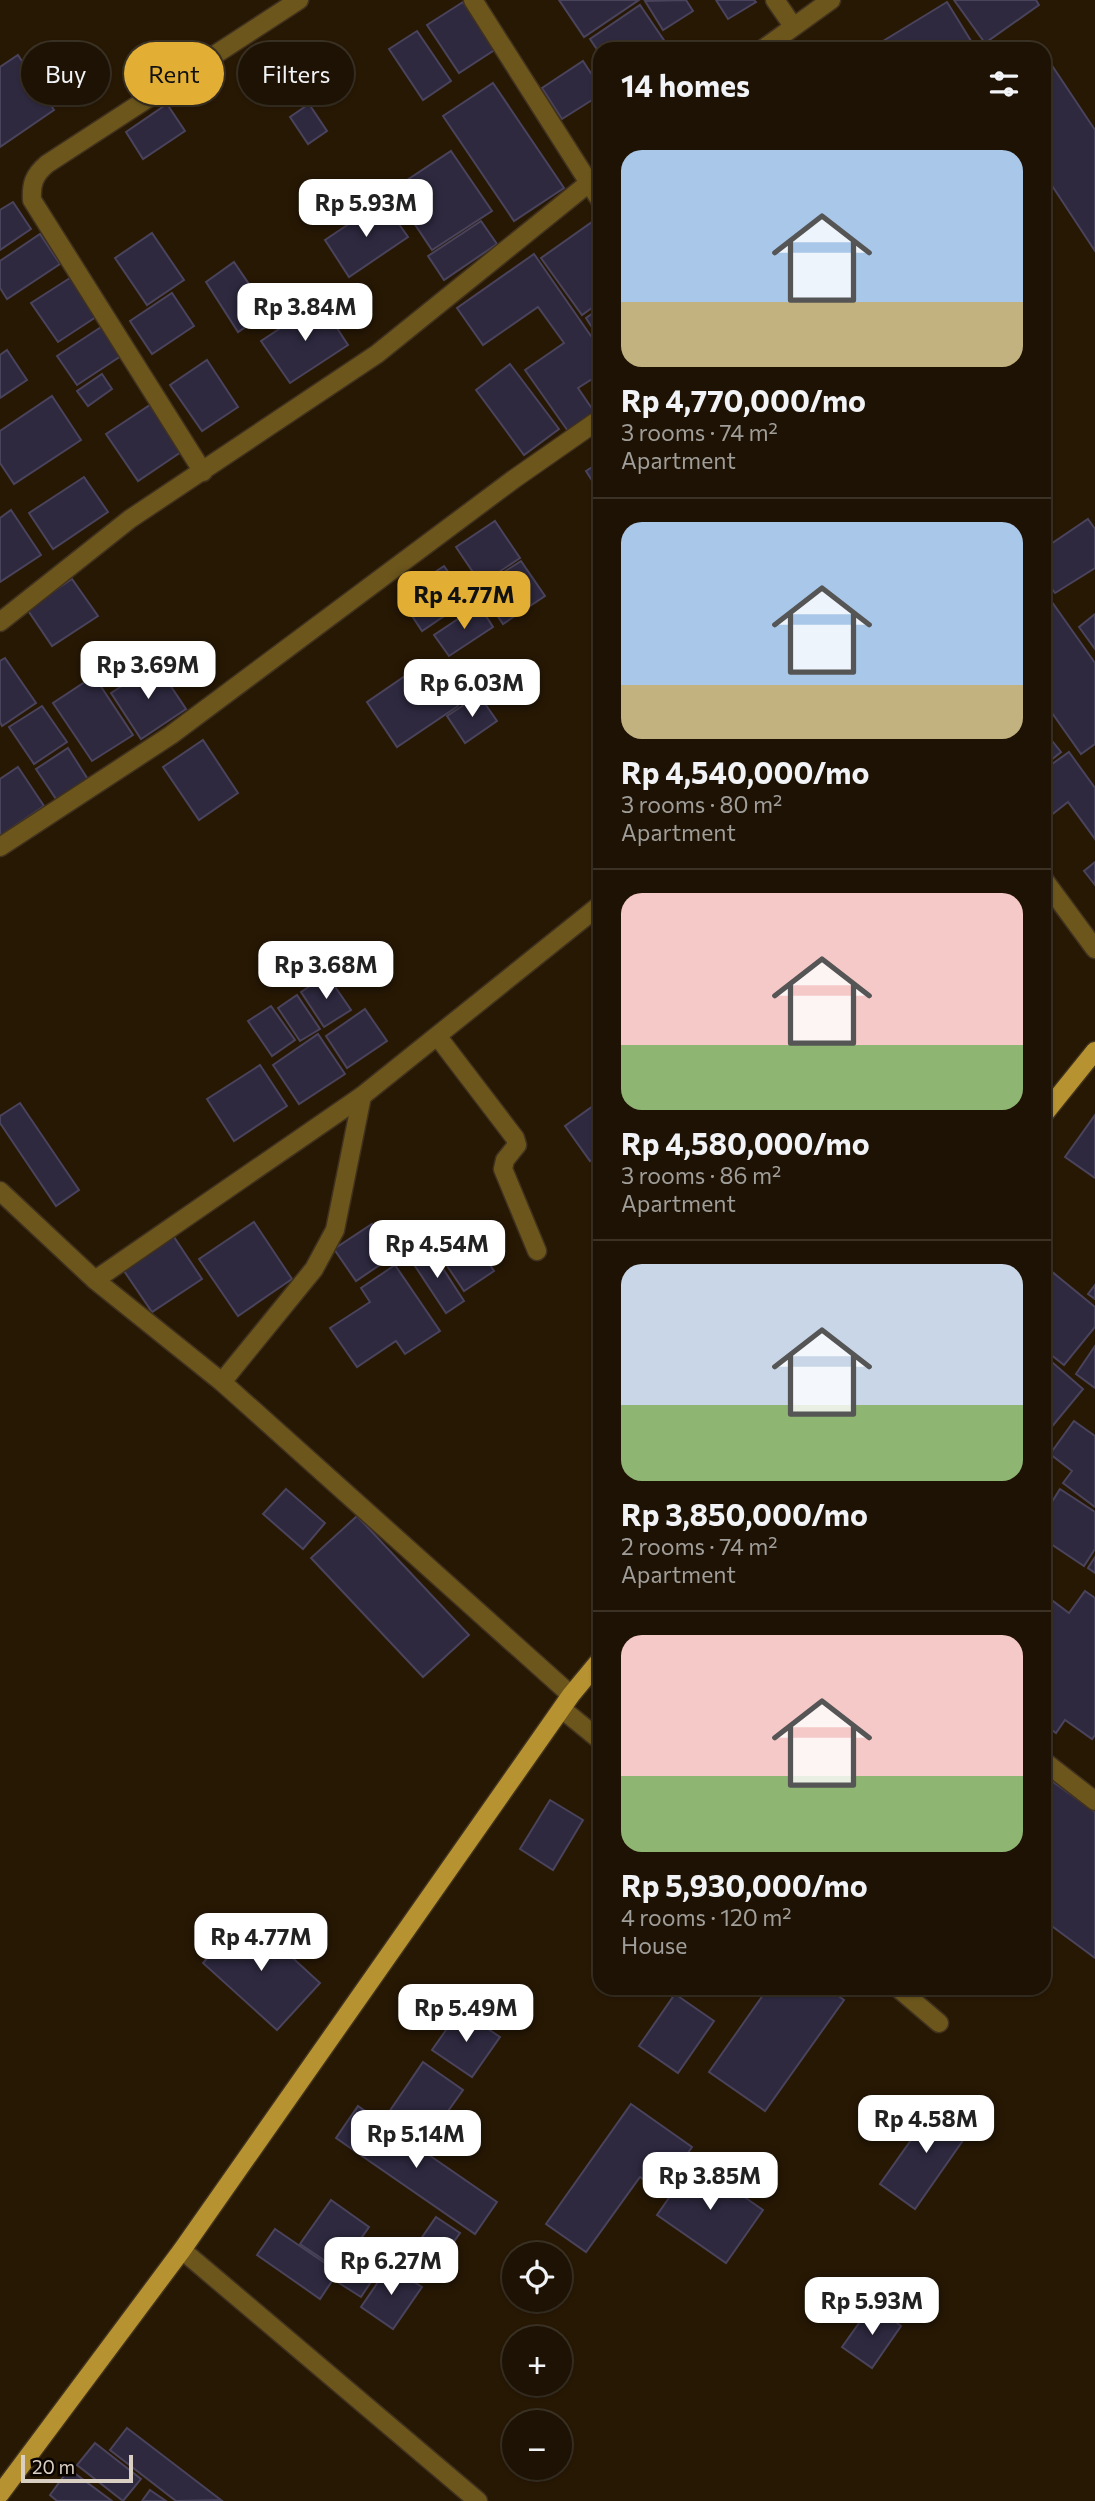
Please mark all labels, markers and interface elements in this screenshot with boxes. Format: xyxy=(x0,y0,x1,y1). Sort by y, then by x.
chip: Buy xyxy=(21,42,110,105)
chip: Rent xyxy=(124,42,224,105)
chip: Filters xyxy=(238,42,354,105)
icon: filters xyxy=(985,65,1023,103)
text: 14 homes xyxy=(621,66,750,103)
pin: Rp 5.93M xyxy=(294,180,438,239)
text: Rp 5.93M xyxy=(315,188,417,216)
icon: home xyxy=(759,195,885,321)
pin: Rp 3.84M xyxy=(233,284,377,343)
text: Rp 3.84M xyxy=(253,292,357,320)
text: Rp 4,770,000/mo xyxy=(621,381,866,418)
text: 3 rooms · 74 m² xyxy=(621,418,778,446)
text: Apartment xyxy=(621,446,736,474)
icon: home xyxy=(759,567,885,693)
pin: Rp 4.77M xyxy=(392,572,536,631)
text: Rp 4.77M xyxy=(413,580,515,608)
pin: Rp 3.69M xyxy=(76,642,220,701)
text: Rp 3.69M xyxy=(97,650,199,678)
pin: Rp 6.03M xyxy=(400,660,544,719)
text: Rp 6.03M xyxy=(420,668,524,696)
text: Rp 4,540,000/mo xyxy=(621,753,869,790)
text: 3 rooms · 80 m² xyxy=(621,790,782,818)
text: Apartment xyxy=(621,818,736,846)
icon: home xyxy=(759,938,885,1064)
pin: Rp 3.68M xyxy=(254,942,398,1001)
text: Rp 3.68M xyxy=(274,950,378,978)
text: Rp 4,580,000/mo xyxy=(621,1124,870,1161)
text: 3 rooms · 86 m² xyxy=(621,1161,781,1189)
text: Apartment xyxy=(621,1189,736,1217)
pin: Rp 4.54M xyxy=(365,1220,509,1280)
text: Rp 4.54M xyxy=(385,1229,489,1257)
icon: home xyxy=(759,1309,885,1435)
text: Rp 3,850,000/mo xyxy=(621,1495,868,1532)
text: 2 rooms · 74 m² xyxy=(621,1532,777,1560)
text: Apartment xyxy=(621,1560,736,1588)
icon: home xyxy=(759,1680,885,1806)
text: Rp 5,930,000/mo xyxy=(621,1866,868,1903)
text: 4 rooms · 120 m² xyxy=(621,1903,792,1931)
pin: Rp 4.77M xyxy=(189,1913,333,1973)
text: Rp 4.77M xyxy=(210,1922,312,1950)
text: House xyxy=(621,1931,687,1959)
pin: Rp 5.49M xyxy=(394,1984,538,2044)
text: Rp 5.49M xyxy=(414,1993,518,2021)
pin: Rp 4.58M xyxy=(854,2096,998,2155)
text: Rp 4.58M xyxy=(874,2104,978,2132)
pin: Rp 5.14M xyxy=(344,2110,488,2170)
text: Rp 5.14M xyxy=(367,2119,465,2147)
pin: Rp 3.85M xyxy=(638,2152,782,2212)
text: Rp 3.85M xyxy=(659,2161,761,2189)
pin: Rp 6.27M xyxy=(319,2238,463,2297)
map controls xyxy=(502,2242,572,2480)
button: locate xyxy=(502,2242,572,2312)
text: Rp 6.27M xyxy=(340,2246,442,2274)
pin: Rp 5.93M xyxy=(800,2278,944,2337)
text: Rp 5.93M xyxy=(821,2286,923,2314)
button: + xyxy=(502,2326,572,2396)
button: − xyxy=(502,2410,572,2480)
scale bar xyxy=(21,2452,133,2484)
text: 20 m xyxy=(32,2455,75,2478)

